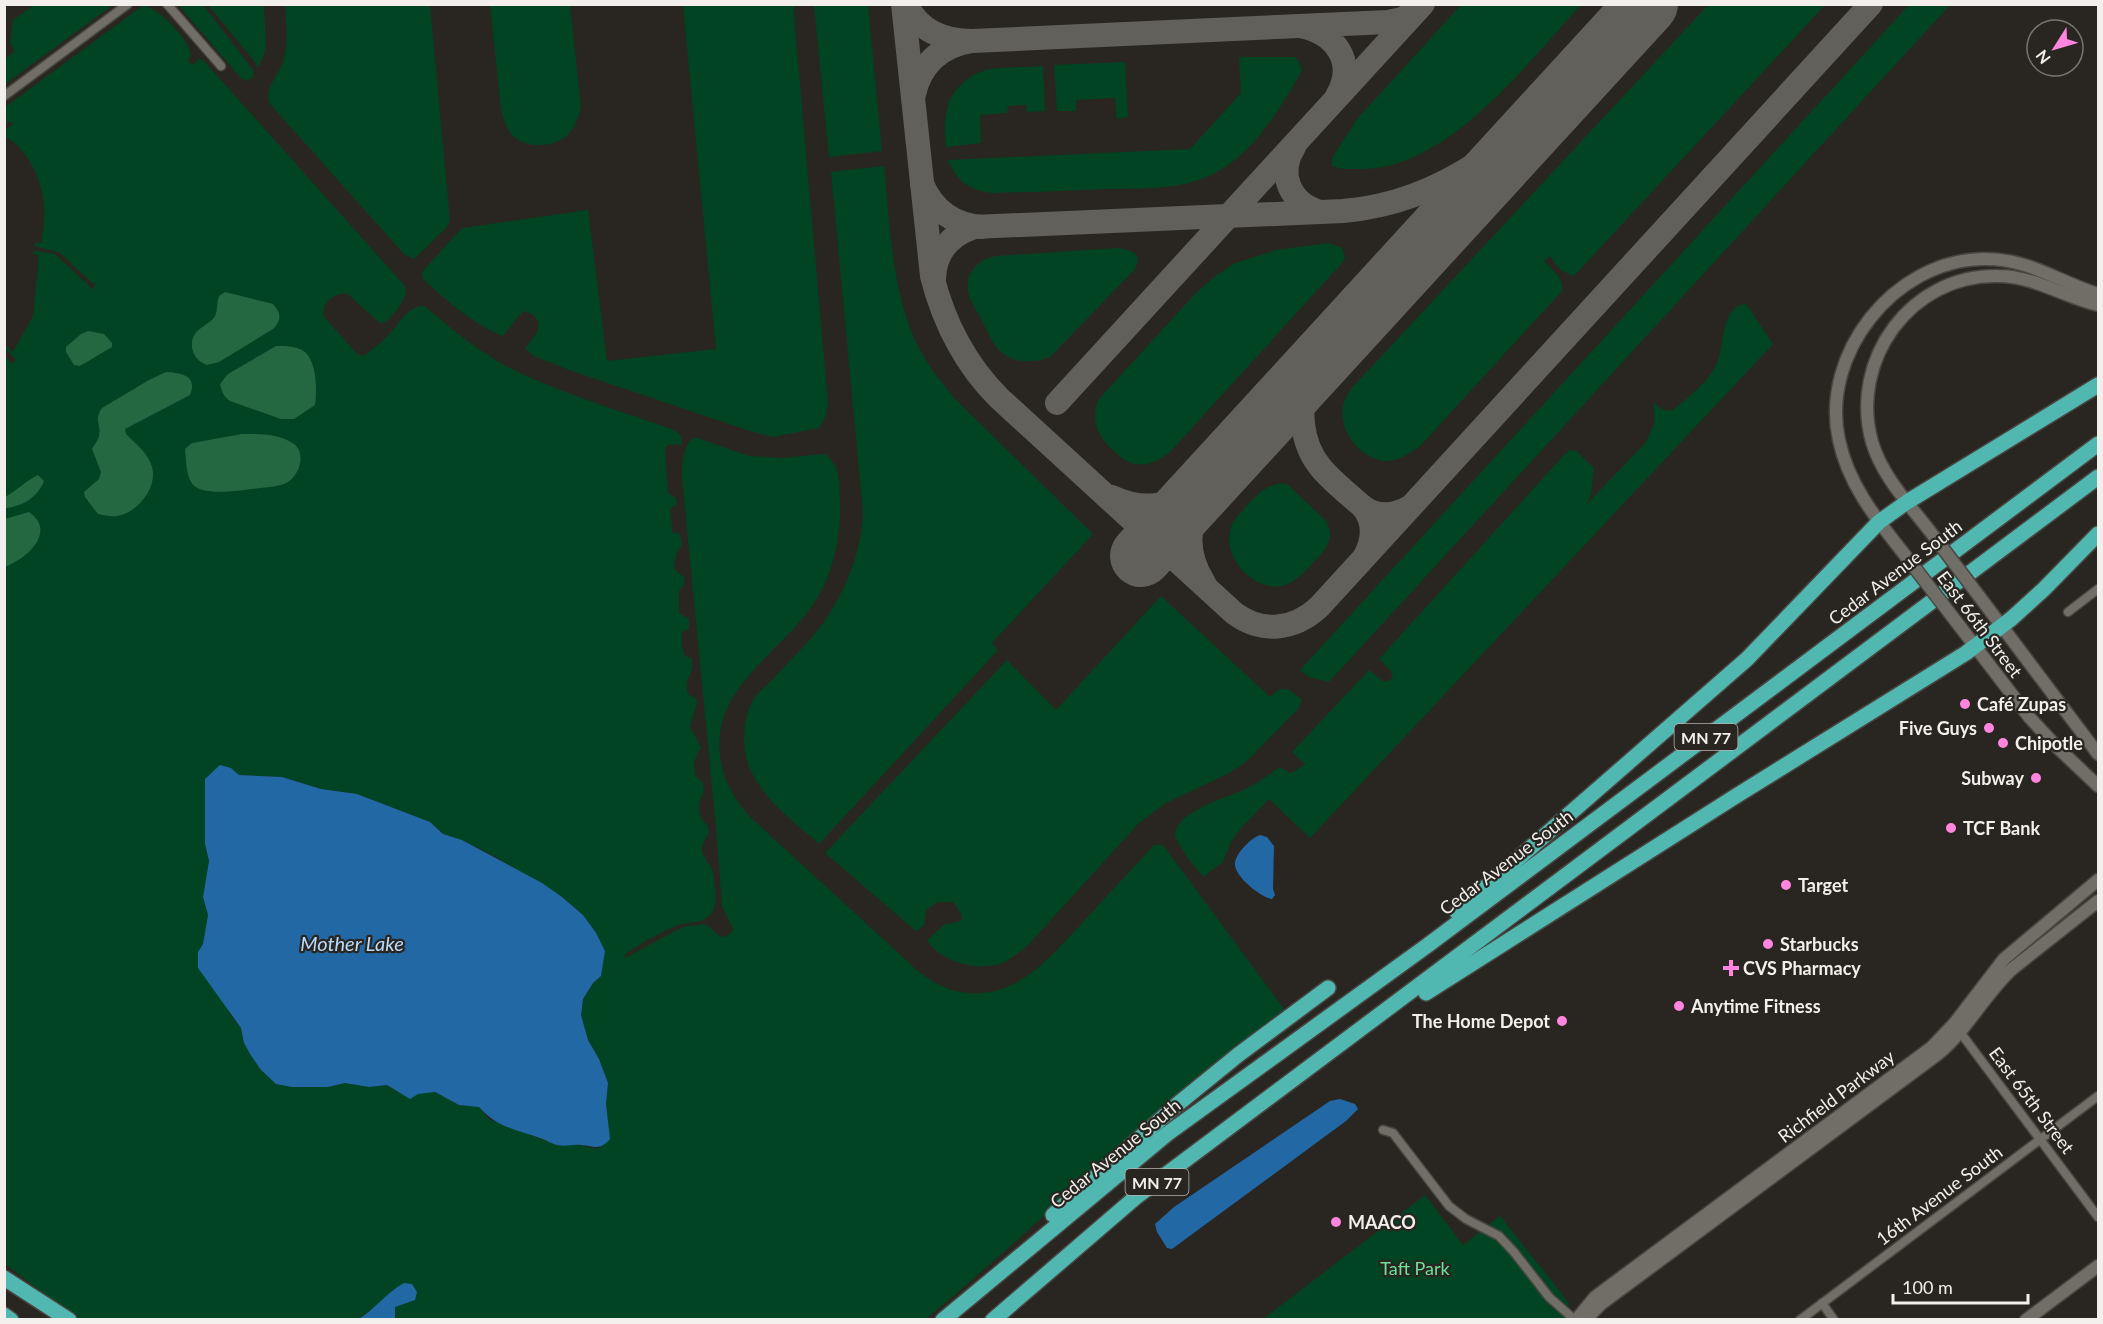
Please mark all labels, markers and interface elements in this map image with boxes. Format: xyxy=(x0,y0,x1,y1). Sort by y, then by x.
north arrow xyxy=(2025,18,2085,78)
text: N xyxy=(2031,47,2054,68)
street label: Cedar Avenue South xyxy=(1824,515,1966,629)
street label: East 66th Street xyxy=(1933,566,2027,682)
place label: Café Zupas xyxy=(1977,693,2066,715)
marker: Café Zupas xyxy=(1958,697,1972,711)
place label: Five Guys xyxy=(1899,717,1977,739)
marker: Five Guys xyxy=(1982,721,1996,735)
road number: MN 77 xyxy=(1674,724,1738,750)
place label: Chipotle xyxy=(2015,732,2083,754)
marker: Chipotle xyxy=(1996,736,2010,750)
place label: Subway xyxy=(1961,767,2024,789)
marker: Subway xyxy=(2029,771,2043,785)
street label: Cedar Avenue South xyxy=(1435,805,1577,919)
place label: TCF Bank xyxy=(1963,817,2040,839)
marker: TCF Bank xyxy=(1944,821,1958,835)
place label: Target xyxy=(1798,874,1848,896)
marker: Target xyxy=(1779,878,1793,892)
water label: Mother Lake xyxy=(300,931,404,955)
place label: Starbucks xyxy=(1780,933,1859,955)
marker: Starbucks xyxy=(1761,937,1775,951)
place label: CVS Pharmacy xyxy=(1743,957,1861,979)
marker: CVS Pharmacy xyxy=(1724,961,1738,975)
place label: Anytime Fitness xyxy=(1690,995,1821,1017)
marker: Anytime Fitness xyxy=(1672,999,1686,1013)
place label: The Home Depot xyxy=(1412,1010,1550,1032)
marker: The Home Depot xyxy=(1555,1014,1569,1028)
street label: East 65th Street xyxy=(1985,1042,2079,1158)
street label: Richfield Parkway xyxy=(1774,1045,1899,1147)
street label: Cedar Avenue South xyxy=(1045,1094,1185,1212)
street label: 16th Avenue South xyxy=(1872,1140,2006,1250)
road number: MN 77 xyxy=(1126,1169,1188,1195)
place label: MAACO xyxy=(1348,1211,1416,1233)
marker: MAACO xyxy=(1329,1215,1343,1229)
park label: Taft Park xyxy=(1380,1257,1451,1279)
scale bar xyxy=(1893,1267,2028,1305)
text: 100 m xyxy=(1902,1276,1953,1298)

